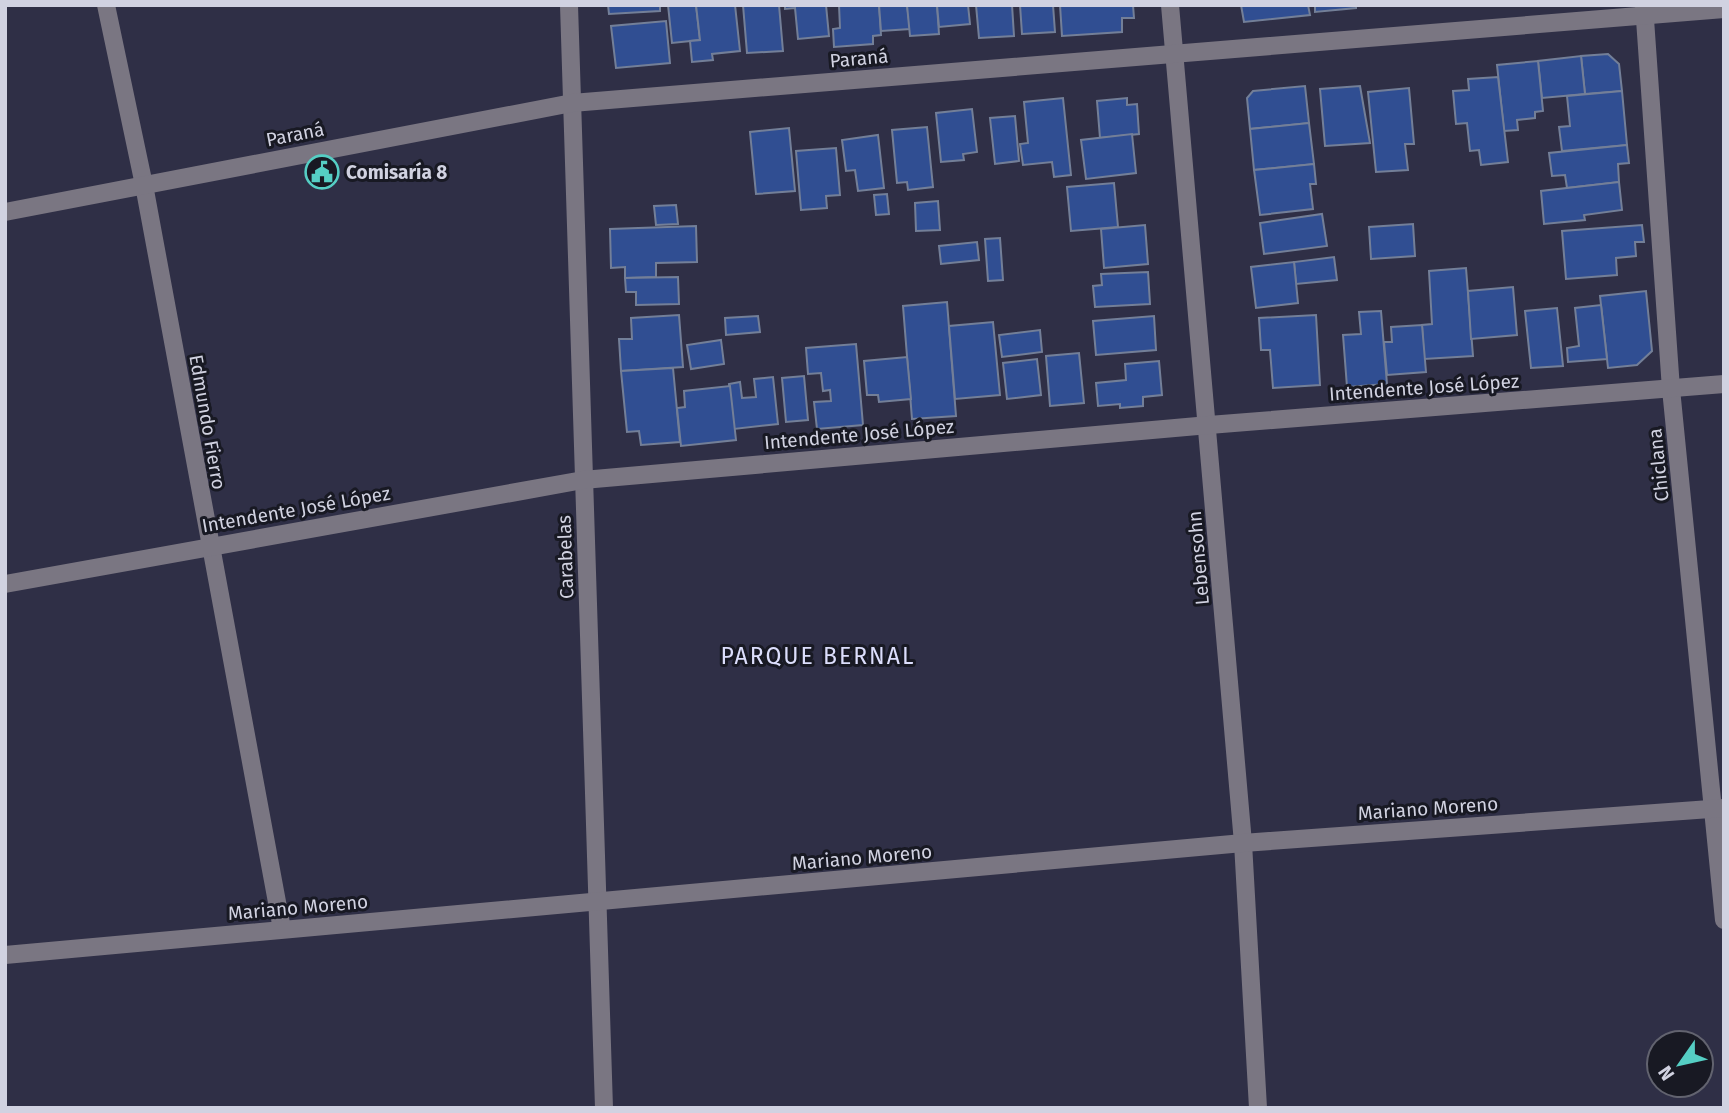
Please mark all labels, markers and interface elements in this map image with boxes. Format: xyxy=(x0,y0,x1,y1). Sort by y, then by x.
street label: Paraná xyxy=(829,44,889,73)
street label: Paraná xyxy=(264,118,326,151)
public building icon: Comisaría 8 xyxy=(303,153,341,191)
place label: Comisaría 8 xyxy=(346,161,447,184)
street label: Edmundo Fierro xyxy=(184,353,231,491)
street label: Intendente José López xyxy=(1328,369,1520,406)
street label: Intendente José López xyxy=(763,415,955,454)
street label: Chiclana xyxy=(1643,427,1674,503)
street label: Intendente José López xyxy=(200,482,392,537)
street label: Lebensohn xyxy=(1183,510,1214,606)
street label: Carabelas xyxy=(553,515,578,599)
district label: PARQUE BERNAL xyxy=(721,642,915,670)
street label: Mariano Moreno xyxy=(1357,792,1499,825)
street label: Mariano Moreno xyxy=(791,840,933,875)
street label: Mariano Moreno xyxy=(227,890,369,925)
north arrow xyxy=(1645,1029,1715,1099)
text: N xyxy=(1653,1062,1679,1085)

